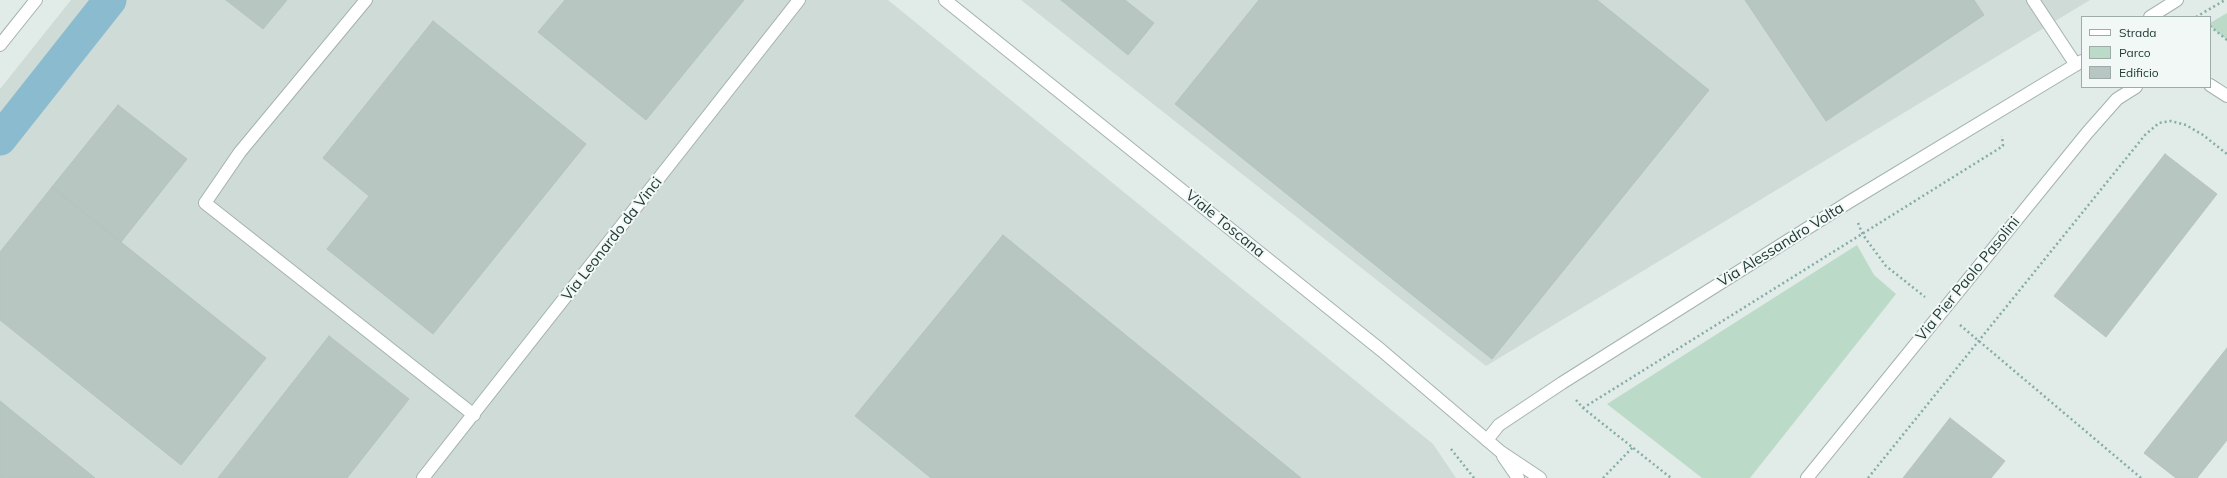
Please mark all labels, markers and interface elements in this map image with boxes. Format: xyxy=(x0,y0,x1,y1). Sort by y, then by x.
legend xyxy=(2081,16,2211,88)
text: Strada xyxy=(2119,25,2157,40)
text: Parco xyxy=(2119,45,2151,60)
text: Edificio xyxy=(2119,65,2159,80)
street label: Via Leonardo da Vinci xyxy=(558,174,666,304)
street label: Viale Toscana xyxy=(1182,187,1268,261)
street label: Via Alessandro Volta xyxy=(1715,199,1847,291)
street label: Via Pier Paolo Pasolini xyxy=(1912,213,2024,345)

